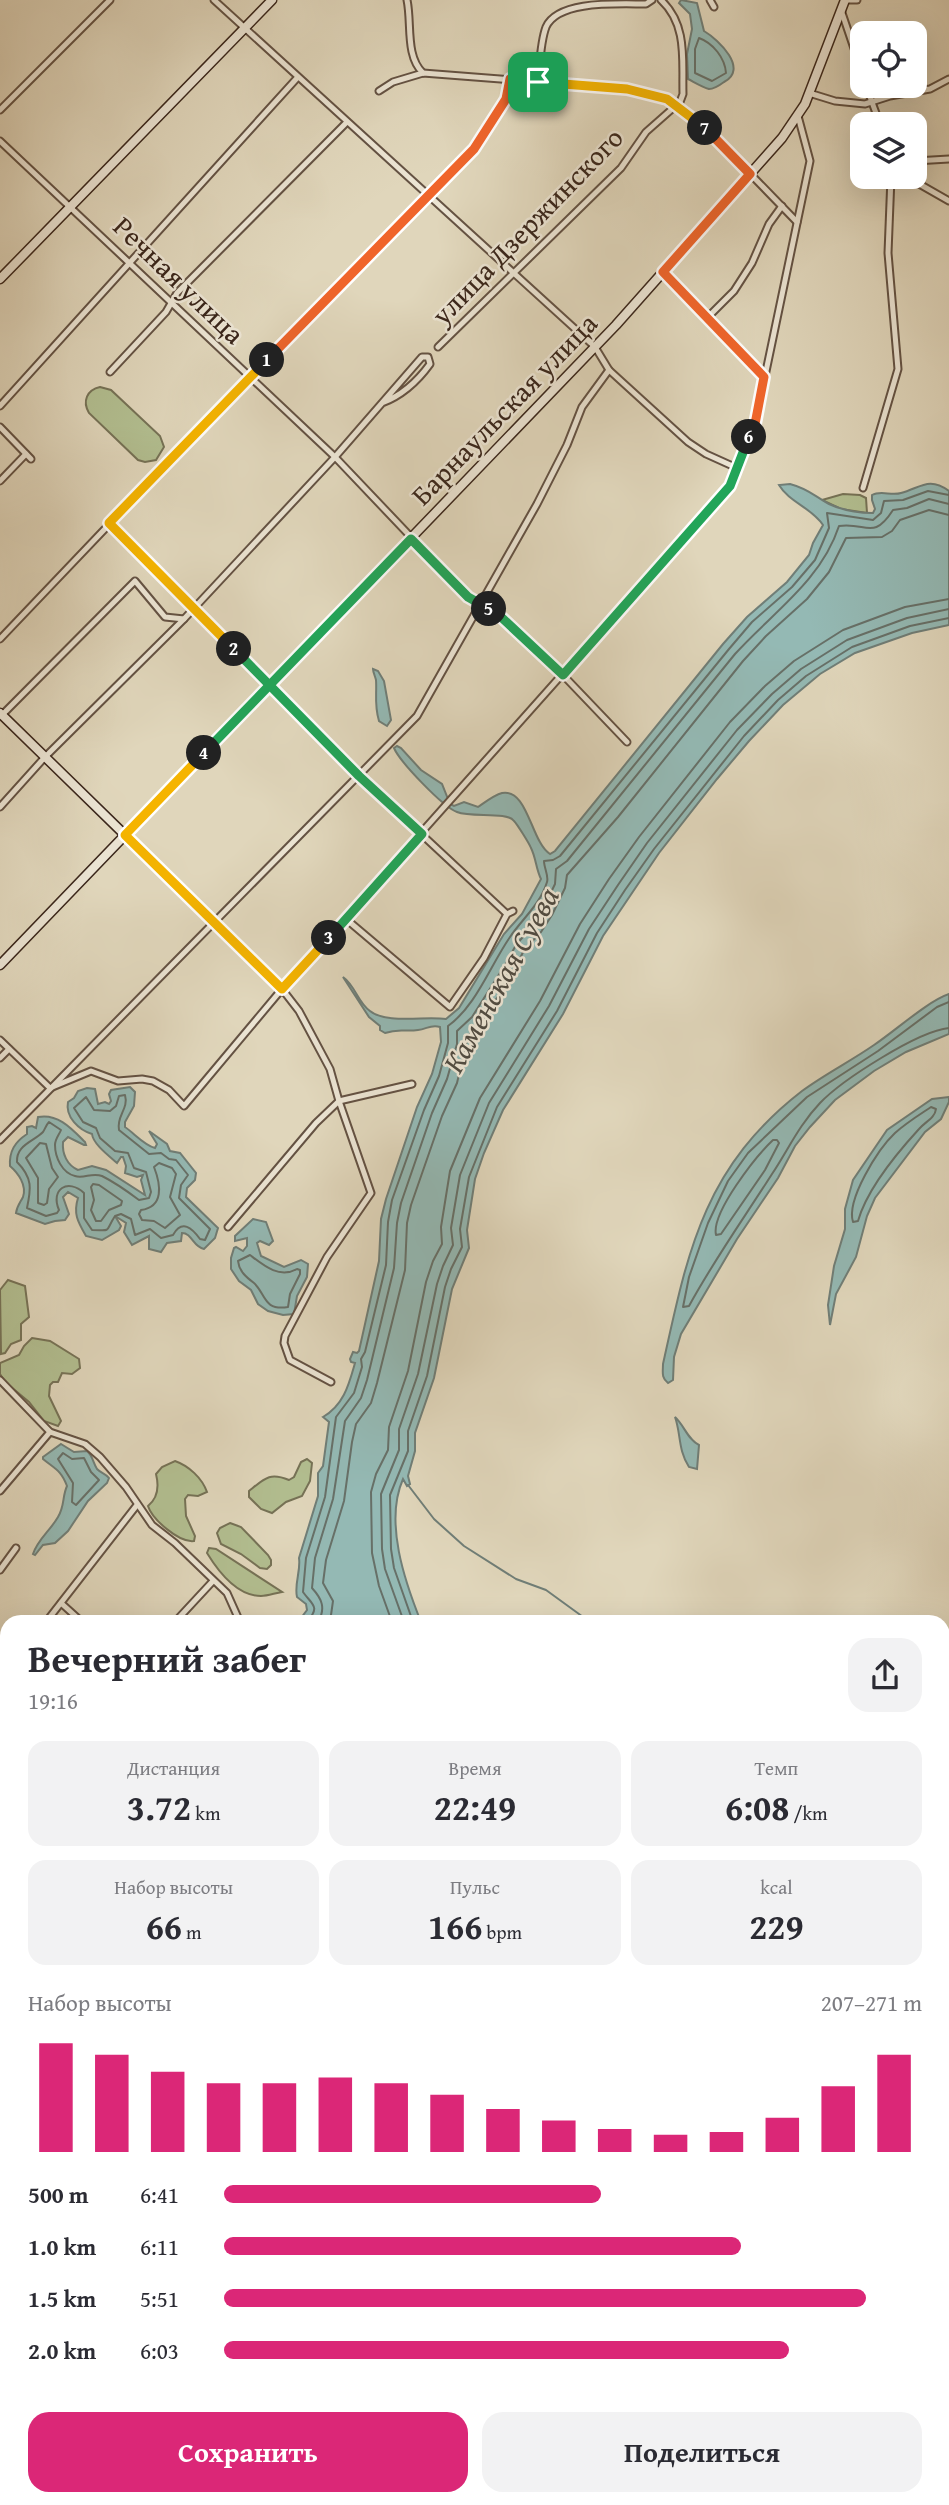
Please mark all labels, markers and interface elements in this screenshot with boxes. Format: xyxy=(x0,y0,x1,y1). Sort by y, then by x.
map controls xyxy=(850,21,927,189)
button: locate xyxy=(850,21,927,98)
pin xyxy=(508,52,568,112)
icon: arrive xyxy=(519,63,557,101)
pin: 7 xyxy=(688,110,722,146)
button: layers xyxy=(850,112,927,189)
text: 7 xyxy=(700,113,709,141)
street label: улица Дзержинского xyxy=(421,118,632,334)
street label: Речная улица xyxy=(104,206,255,353)
street label: Барнаульская улица xyxy=(401,303,607,514)
pin: 1 xyxy=(250,342,284,378)
text: 1 xyxy=(262,345,271,373)
pin: 6 xyxy=(732,420,766,454)
text: 6 xyxy=(744,422,753,450)
pin: 5 xyxy=(472,592,506,626)
text: 5 xyxy=(484,594,493,622)
pin: 2 xyxy=(216,632,252,666)
text: 2 xyxy=(229,634,238,662)
pin: 4 xyxy=(186,736,222,770)
text: 4 xyxy=(199,738,208,766)
water label: Каменская Суева xyxy=(431,878,569,1080)
pin: 3 xyxy=(312,920,346,956)
text: 3 xyxy=(324,923,333,951)
text: Вечерний забег xyxy=(28,1630,306,1686)
button: share xyxy=(848,1638,922,1712)
text: 19:16 xyxy=(28,1684,78,1717)
text: Дистанция xyxy=(127,1754,220,1782)
text: Время xyxy=(448,1754,502,1782)
text: Темп xyxy=(754,1754,798,1782)
text: 3.72 xyxy=(127,1782,191,1833)
text: 22:49 xyxy=(434,1782,516,1833)
text: 6:08 xyxy=(725,1782,789,1833)
text: km xyxy=(191,1799,220,1827)
text: /km xyxy=(789,1799,828,1827)
text: Набор высоты xyxy=(114,1873,233,1901)
text: Пульс xyxy=(450,1873,500,1901)
text: kcal xyxy=(760,1873,793,1901)
text: 66 xyxy=(146,1901,182,1952)
text: 166 xyxy=(428,1901,482,1952)
text: 229 xyxy=(749,1901,804,1952)
text: m xyxy=(182,1918,202,1946)
text: bpm xyxy=(482,1918,522,1946)
text: Набор высоты xyxy=(28,1986,172,2019)
text: 207–271 m xyxy=(821,1986,922,2019)
text: 500 m xyxy=(28,2178,89,2211)
text: 6:41 xyxy=(140,2178,179,2211)
text: 1.0 km xyxy=(28,2230,96,2263)
text: 6:11 xyxy=(140,2230,179,2263)
text: 1.5 km xyxy=(28,2282,96,2315)
text: 5:51 xyxy=(140,2282,179,2315)
text: 2.0 km xyxy=(28,2334,96,2367)
text: 6:03 xyxy=(140,2334,179,2367)
button: Сохранить xyxy=(28,2412,468,2492)
button: Поделиться xyxy=(482,2412,922,2492)

